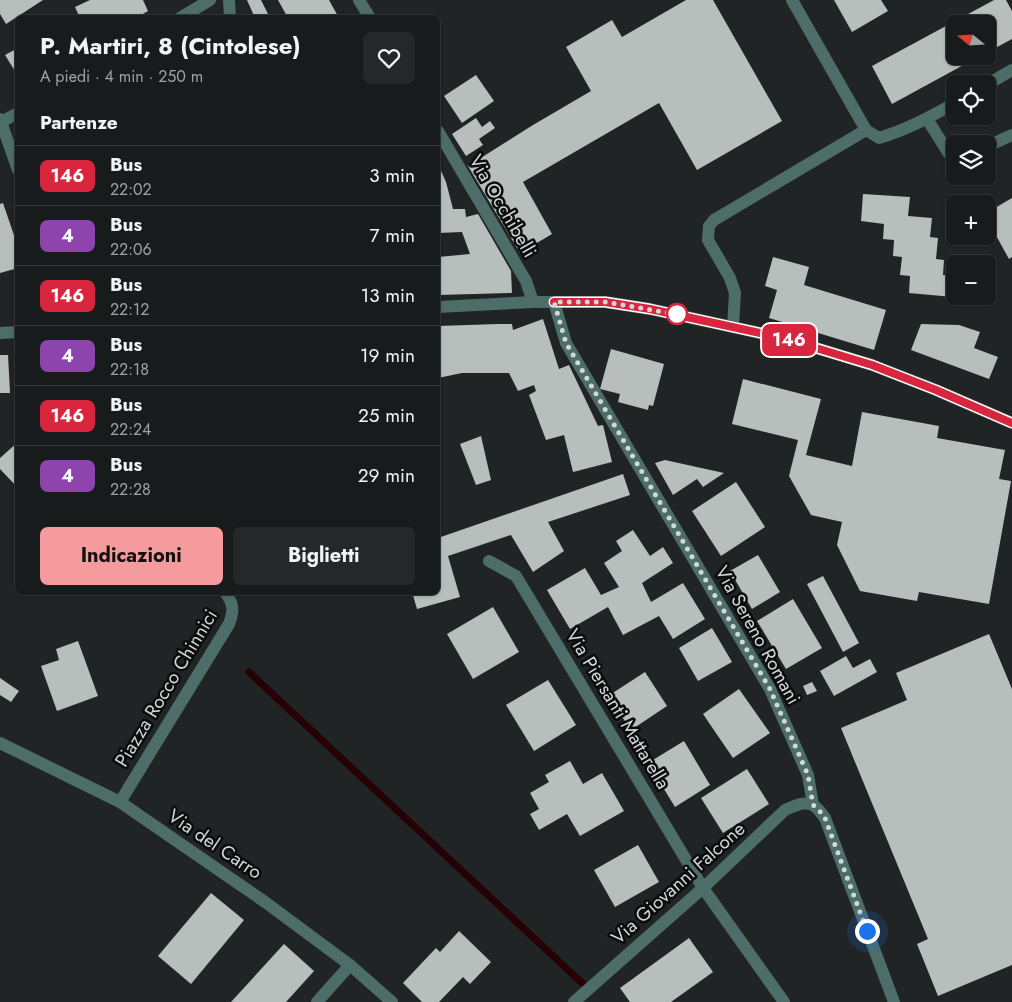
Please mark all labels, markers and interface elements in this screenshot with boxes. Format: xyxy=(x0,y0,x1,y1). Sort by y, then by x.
north arrow xyxy=(946,15,996,65)
map controls xyxy=(946,15,996,305)
text: P. Martiri, 8 (Cintolese) xyxy=(40,28,301,63)
button: heart xyxy=(363,32,415,84)
text: A piedi · 4 min · 250 m xyxy=(40,65,203,88)
button: locate xyxy=(946,75,996,125)
text: Partenze xyxy=(40,109,118,136)
button: layers xyxy=(946,135,996,185)
street label: Via Occhibelli xyxy=(463,150,543,262)
text: Bus xyxy=(110,151,142,178)
text: 3 min xyxy=(369,162,415,189)
text: 146 xyxy=(51,163,84,189)
text: 22:02 xyxy=(110,178,152,201)
button: + xyxy=(946,195,996,245)
text: Bus xyxy=(110,211,142,238)
text: 7 min xyxy=(370,222,415,249)
text: 4 xyxy=(61,223,74,249)
text: 22:06 xyxy=(110,238,152,261)
button: − xyxy=(946,255,996,305)
text: Bus xyxy=(110,271,142,298)
text: 13 min xyxy=(361,282,415,309)
text: 146 xyxy=(51,283,84,309)
text: 22:12 xyxy=(110,298,149,321)
unlabelled marker xyxy=(666,303,688,325)
line badge: 146 xyxy=(760,324,818,356)
text: 146 xyxy=(772,327,806,353)
text: Bus xyxy=(110,331,142,358)
text: 19 min xyxy=(360,342,415,369)
text: 4 xyxy=(61,343,74,369)
text: 22:18 xyxy=(110,358,149,381)
text: Bus xyxy=(110,391,142,418)
text: 25 min xyxy=(358,402,415,429)
text: 146 xyxy=(51,403,84,429)
text: 22:24 xyxy=(110,418,151,441)
text: Bus xyxy=(110,451,142,478)
text: 29 min xyxy=(358,462,415,489)
text: 4 xyxy=(61,463,74,489)
text: 22:28 xyxy=(110,478,151,501)
button: Indicazioni xyxy=(40,527,223,585)
button: Biglietti xyxy=(233,527,415,585)
street label: Via Sereno Romani xyxy=(709,561,807,709)
street label: Piazza Rocco Chinnici xyxy=(108,604,224,772)
street label: Via Piersanti Mattarella xyxy=(559,624,677,794)
street label: Via del Carro xyxy=(163,803,267,885)
street label: Via Giovanni Falcone xyxy=(605,815,751,951)
your location xyxy=(855,919,880,944)

